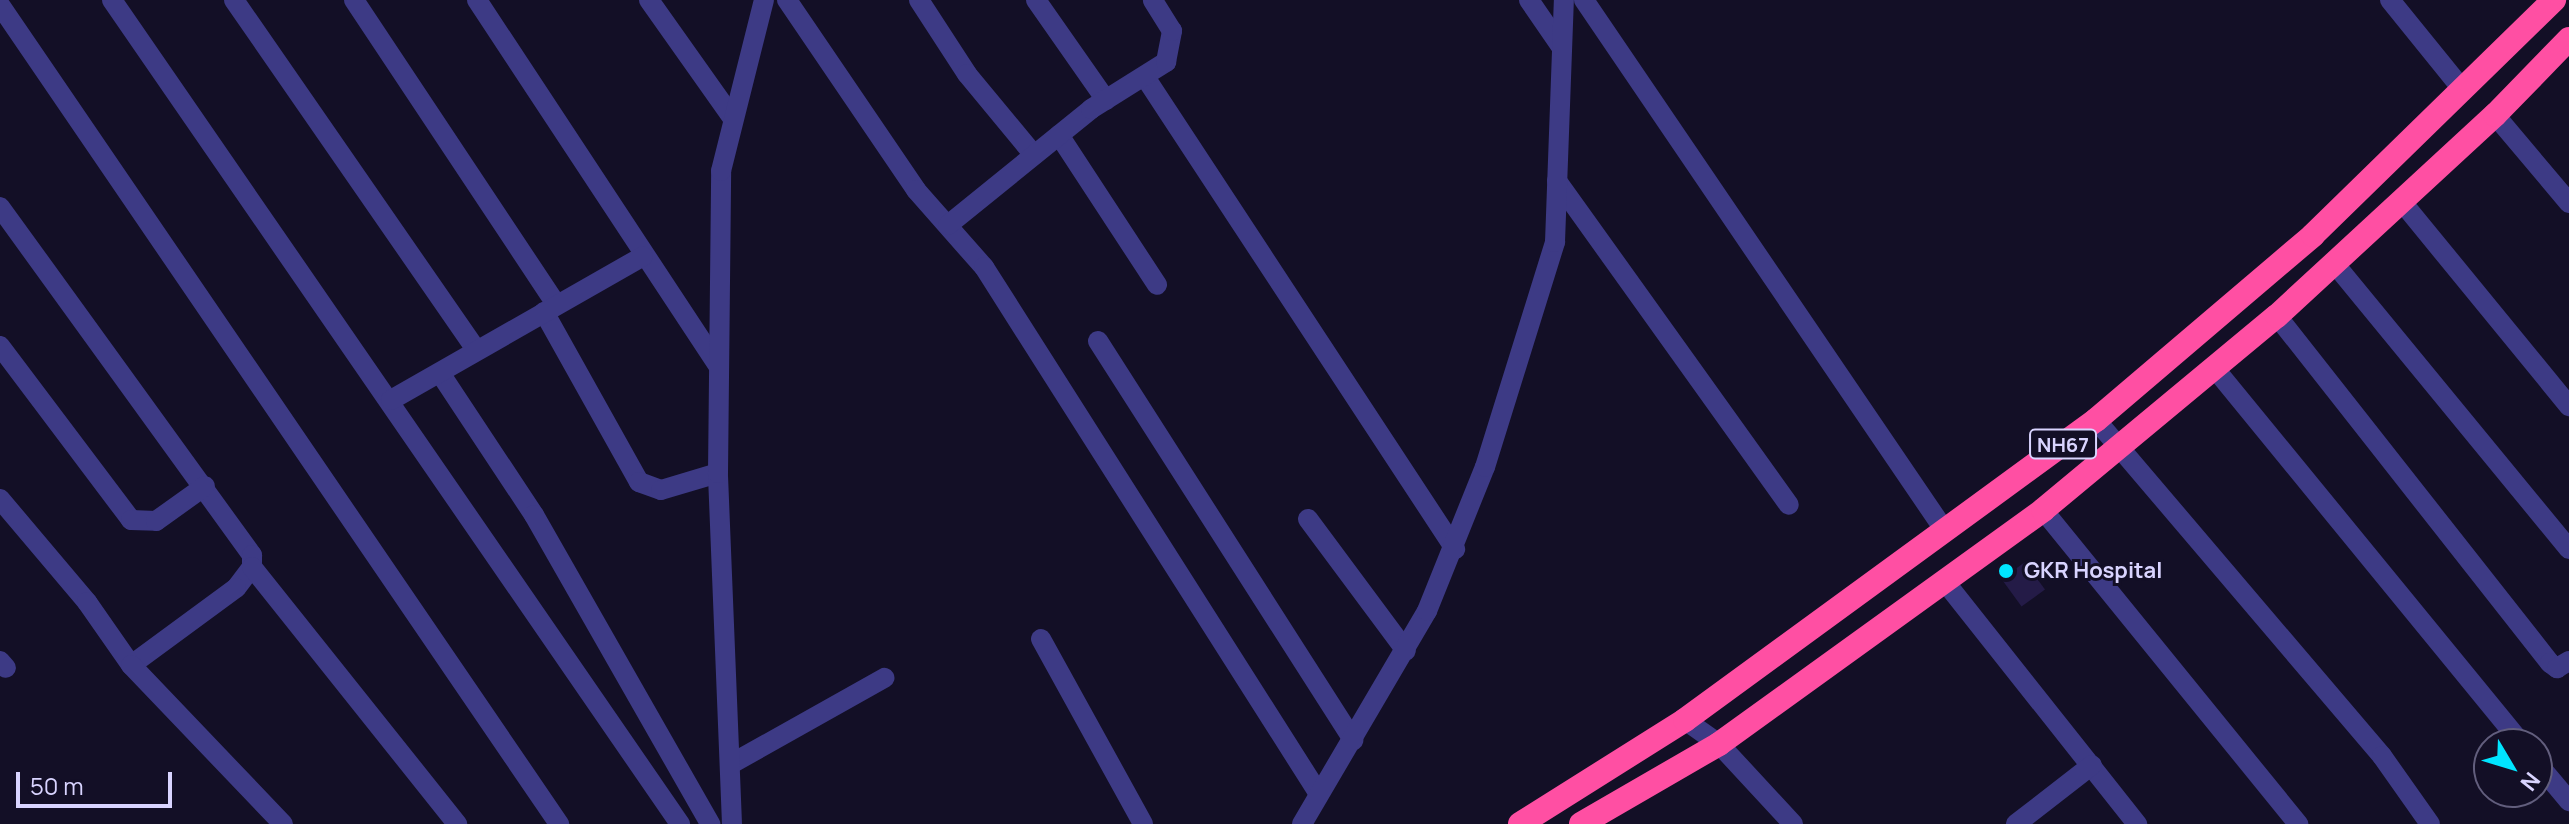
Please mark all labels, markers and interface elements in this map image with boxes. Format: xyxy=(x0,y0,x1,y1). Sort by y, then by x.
road number: NH67 xyxy=(2029,428,2097,460)
place label: GKR Hospital xyxy=(2024,558,2162,584)
marker: GKR Hospital xyxy=(1995,560,2017,582)
north arrow xyxy=(2473,728,2553,808)
scale bar xyxy=(20,756,176,806)
text: N xyxy=(2514,766,2547,797)
text: 50 m xyxy=(30,769,84,802)

